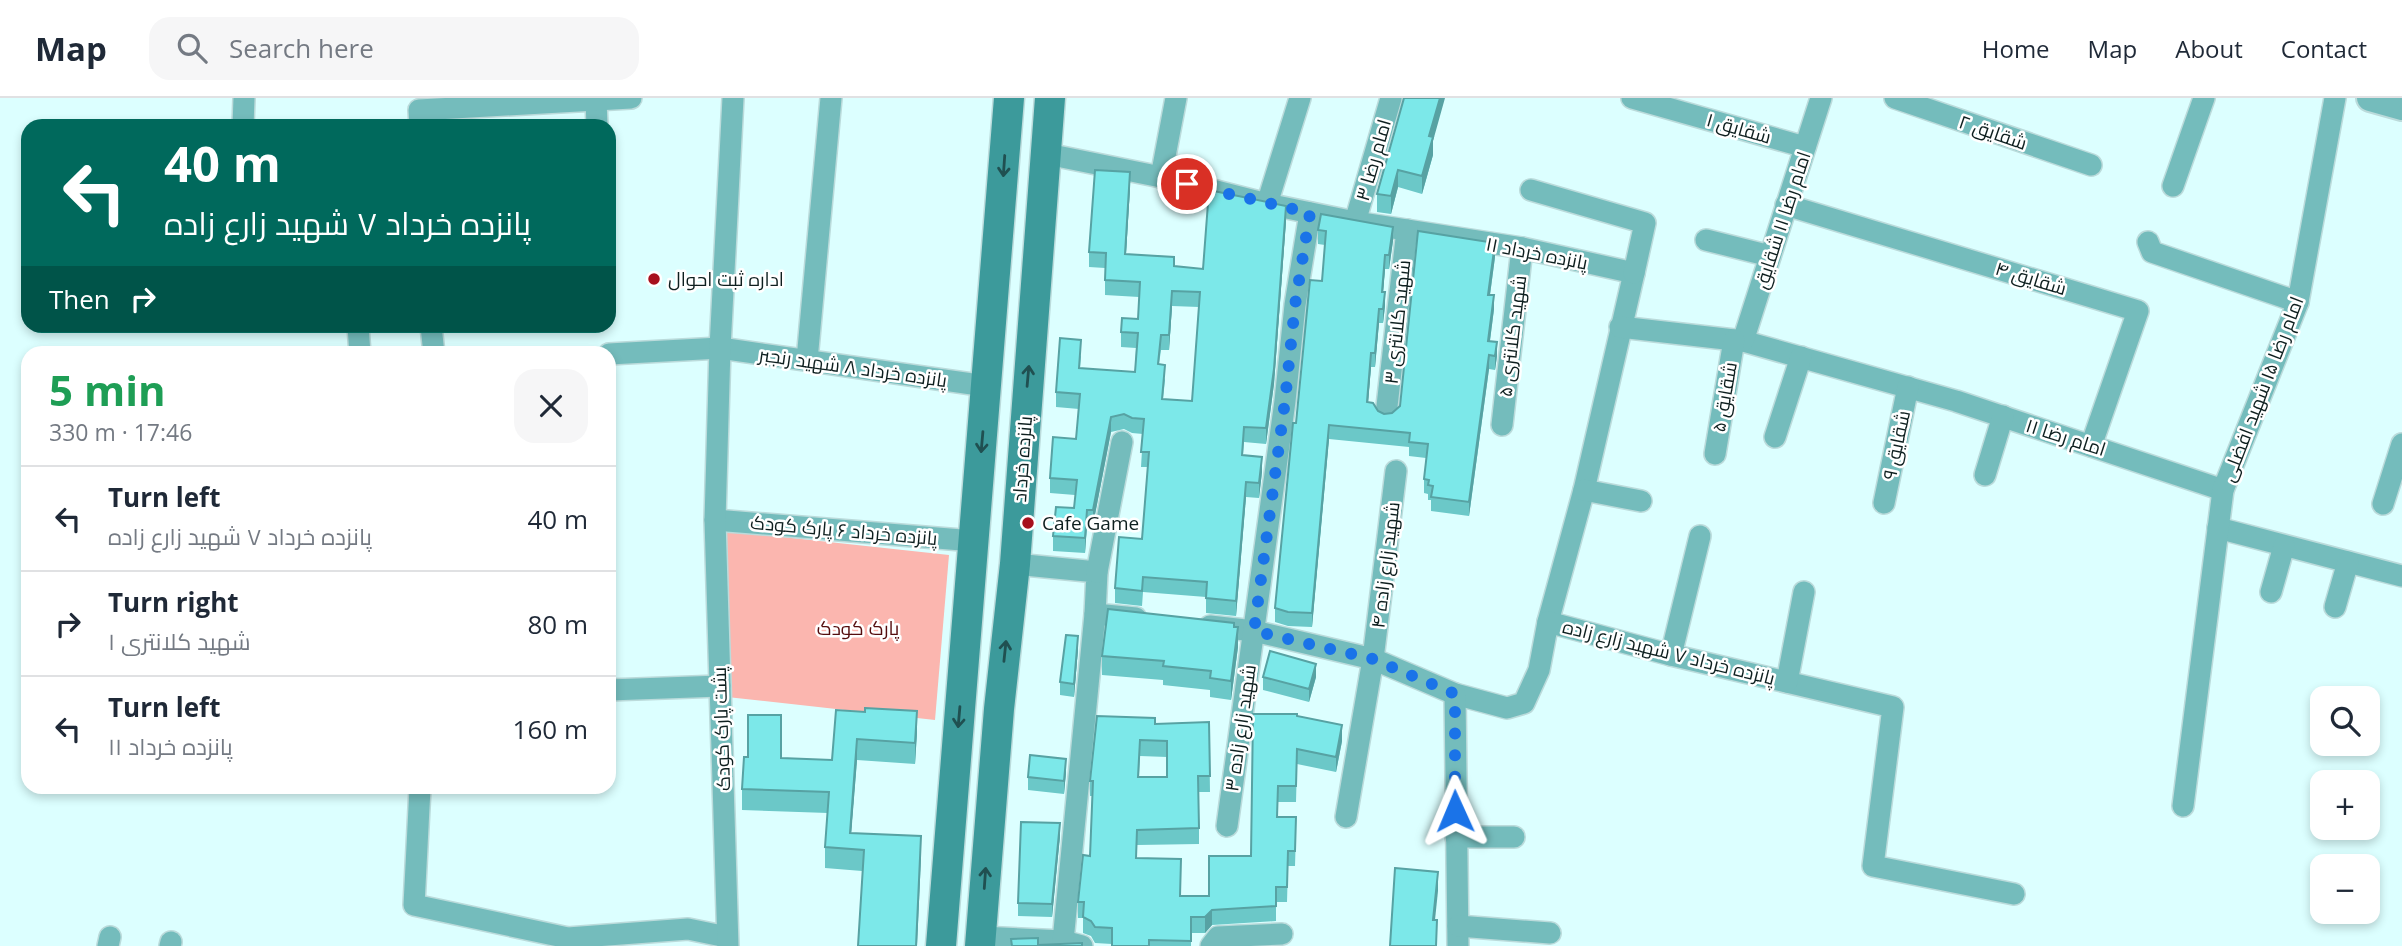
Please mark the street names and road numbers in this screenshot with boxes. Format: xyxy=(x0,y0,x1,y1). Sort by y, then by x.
street label: شقایق ۱ xyxy=(1704,106,1774,150)
street label: شقایق ۲ xyxy=(1955,108,2031,156)
street label: امام رضا ۳ xyxy=(1349,116,1398,204)
street label: امام رضا ۱۱ شقایق xyxy=(1748,148,1817,292)
street label: پانزده خرداد ۱۱ xyxy=(1484,230,1590,276)
street label: شقایق ۴ xyxy=(1992,255,2070,301)
street label: شهید کلانتری ۳ xyxy=(1378,259,1416,385)
street label: شهید کلانتری ۵ xyxy=(1492,274,1532,398)
street label: امام رضا ۱۵ شهید افضلی xyxy=(2215,293,2310,486)
street label: پانزده خرداد ۸ شهید رنجبر xyxy=(756,341,949,393)
street label: شقایق ۵ xyxy=(1705,360,1743,434)
street label: شقایق ۹ xyxy=(1876,408,1916,482)
street label: امام رضا ۱۱ xyxy=(2022,412,2109,463)
street label: پانزده خرداد xyxy=(1006,415,1038,503)
street label: شهید زارع زاده ۴ xyxy=(1364,500,1407,630)
street label: پانزده خرداد ۶ پارک کودک xyxy=(749,509,939,551)
street label: پانزده خرداد ۷ شهید زارع زاده xyxy=(1560,613,1778,692)
street label: شهید زارع زاده ۳ xyxy=(1218,663,1263,793)
street label: پشت پارک کودک xyxy=(706,666,736,792)

